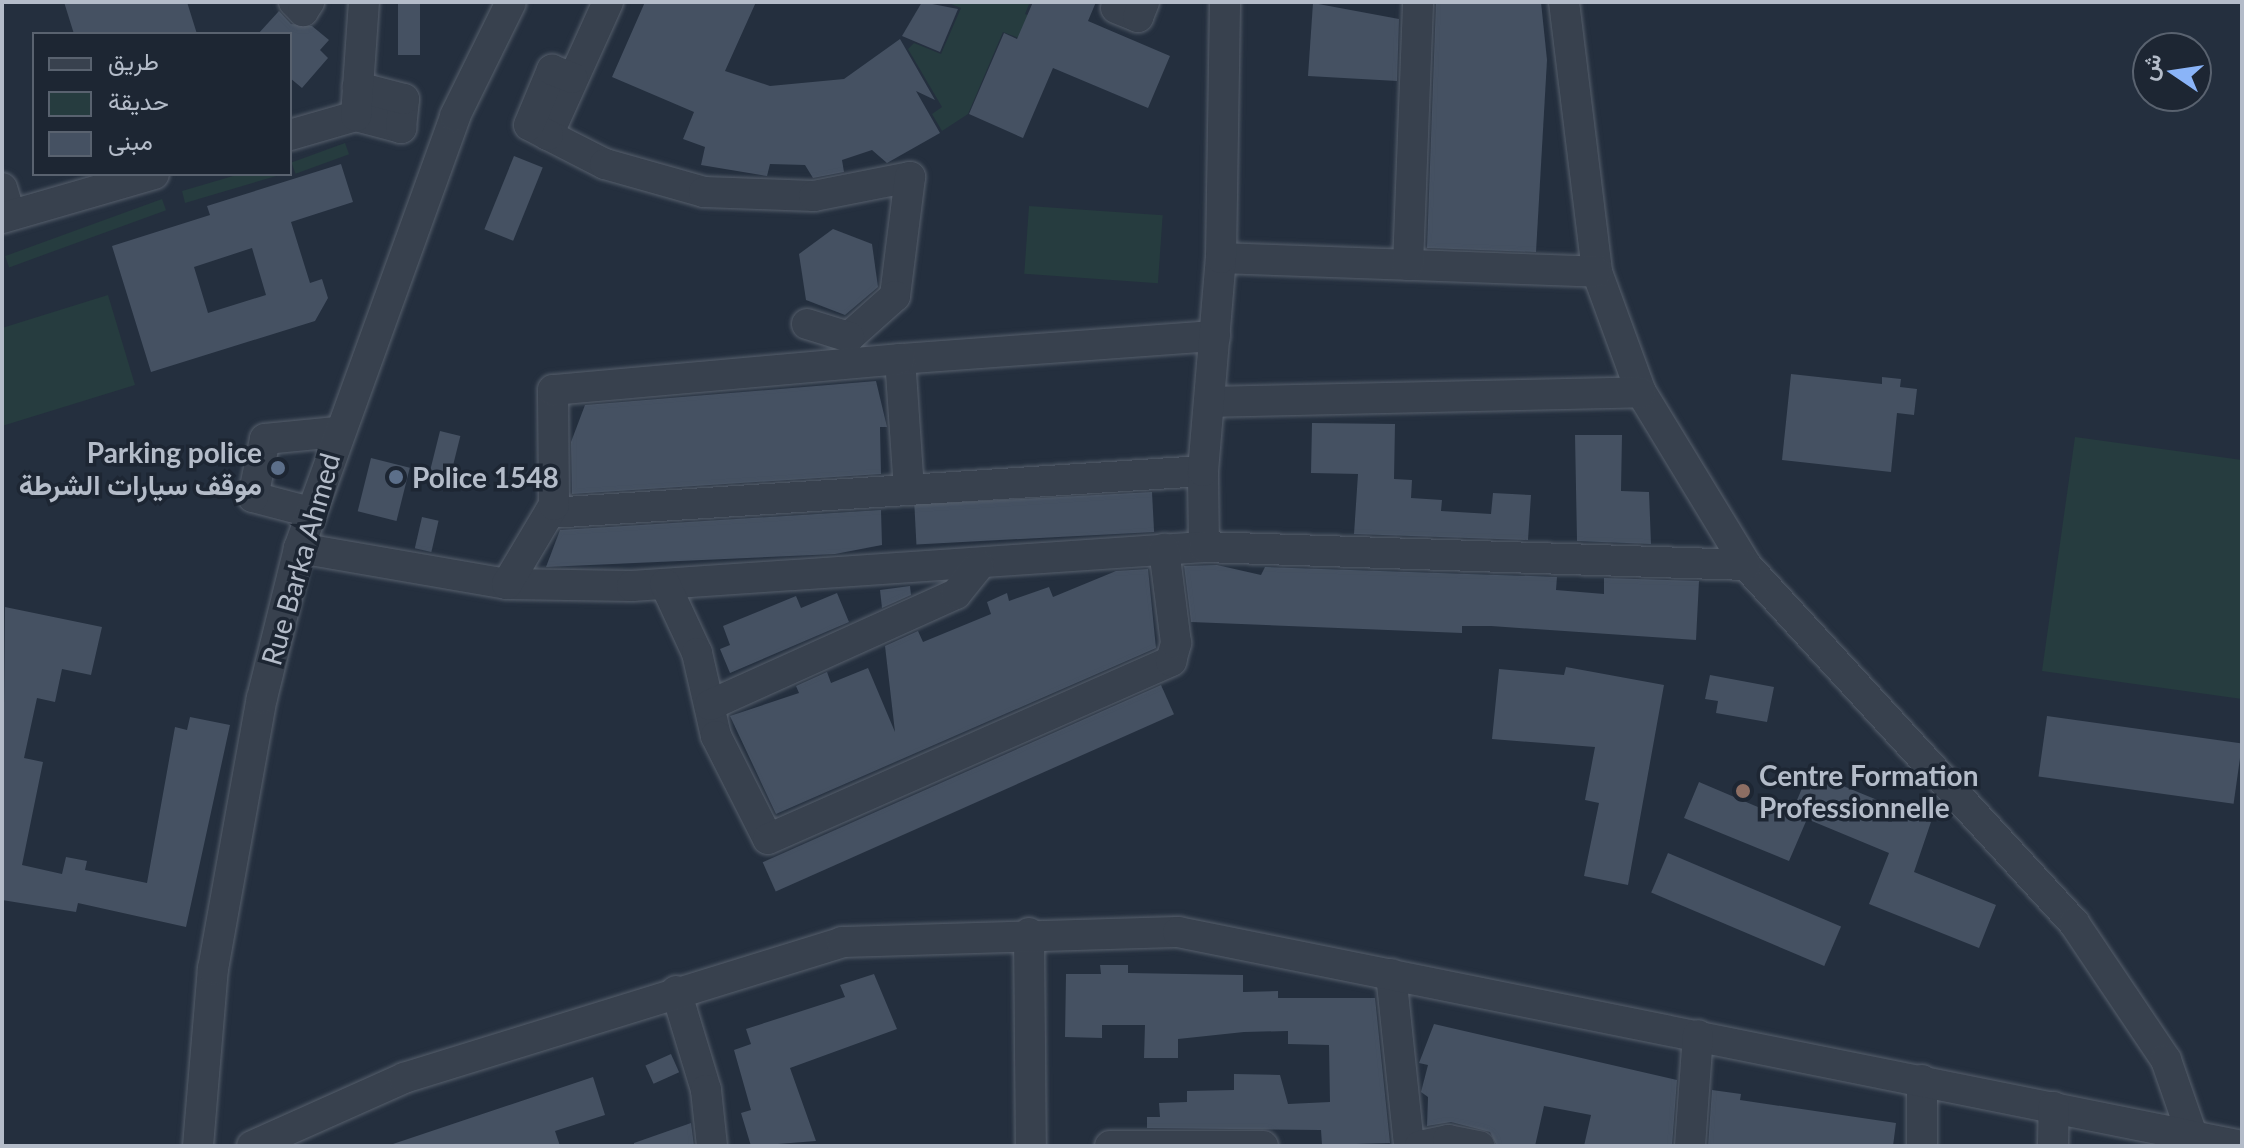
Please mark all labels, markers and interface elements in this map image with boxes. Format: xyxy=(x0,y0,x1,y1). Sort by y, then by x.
legend xyxy=(32,32,292,176)
north arrow xyxy=(2132,32,2212,112)
text: طريق xyxy=(108,46,159,75)
text: ش xyxy=(2134,51,2166,83)
text: حديقة xyxy=(108,86,169,115)
text: مبنى xyxy=(108,126,153,155)
place label: Parking police موقف سيارات الشرطة xyxy=(19,435,262,501)
street label: Rue Barka Ahmed xyxy=(254,449,346,669)
marker: Parking police موقف سيارات الشرطة xyxy=(269,459,287,477)
place label: Police 1548 xyxy=(412,460,559,494)
marker: Police 1548 xyxy=(387,468,405,486)
place label: Centre Formation Professionnelle xyxy=(1759,758,1978,824)
marker: Centre Formation Professionnelle xyxy=(1734,782,1752,800)

